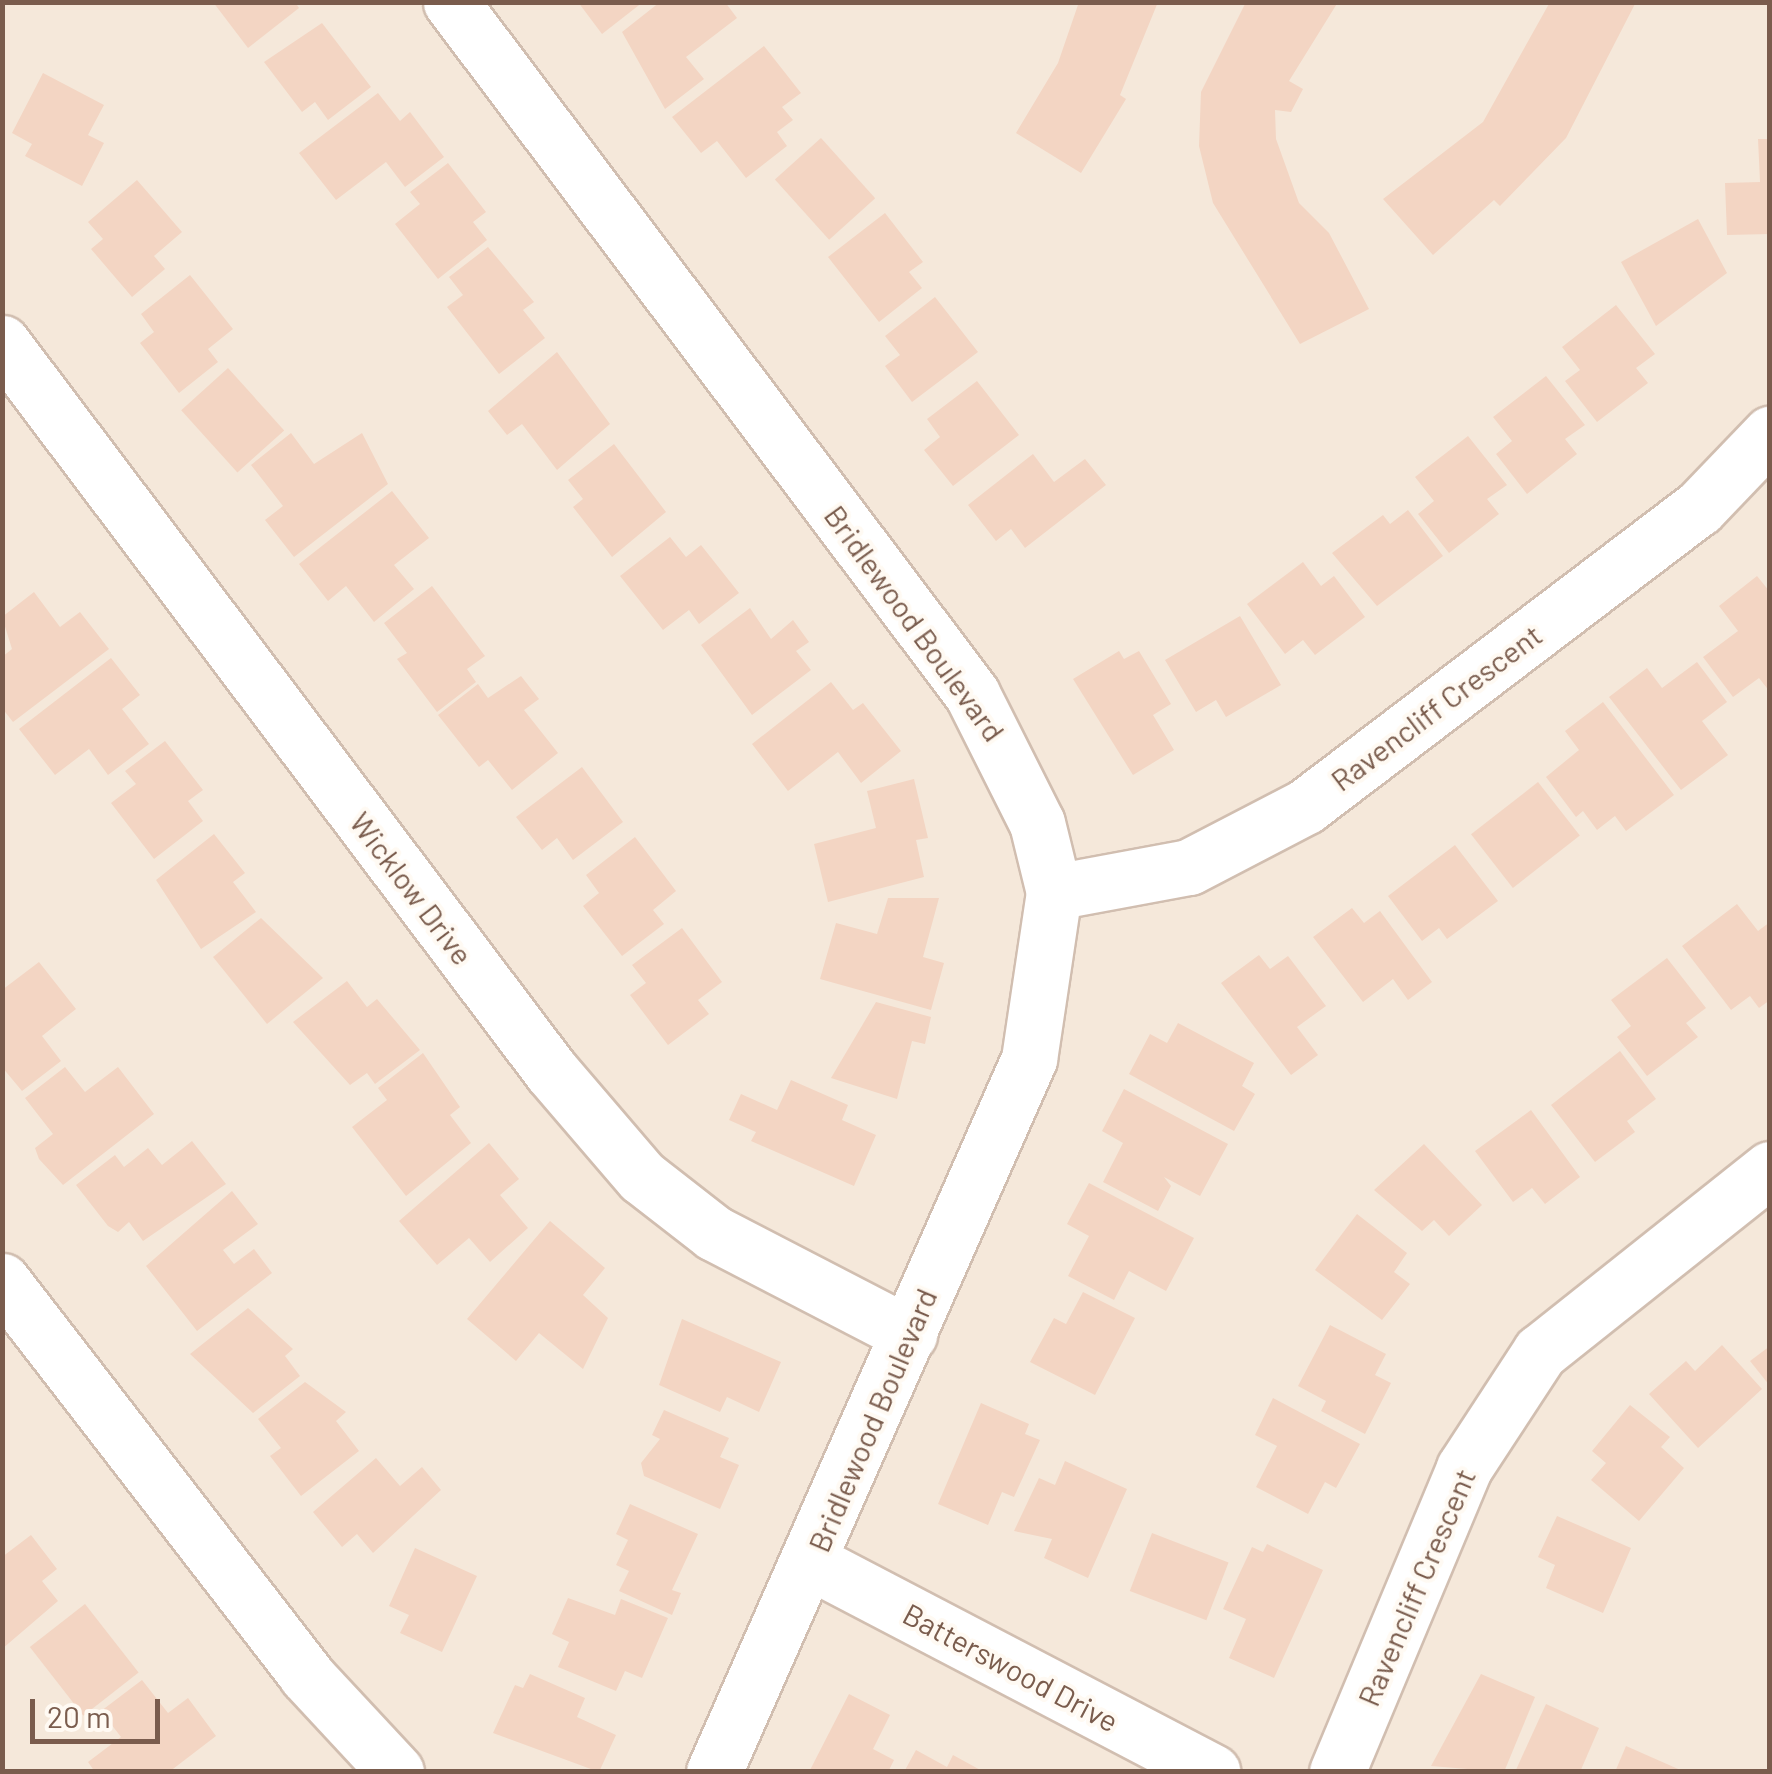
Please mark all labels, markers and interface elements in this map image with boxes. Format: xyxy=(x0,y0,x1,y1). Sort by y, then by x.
street label: Bridlewood Boulevard xyxy=(817,498,1013,748)
street label: Ravencliff Crescent xyxy=(1324,616,1548,798)
street label: Wicklow Drive xyxy=(343,805,481,971)
street label: Bridlewood Boulevard xyxy=(800,1283,944,1557)
street label: Ravencliff Crescent xyxy=(1350,1463,1482,1711)
street label: Batterswood Drive xyxy=(897,1595,1125,1739)
scale bar xyxy=(35,1679,165,1741)
text: 20 m xyxy=(47,1698,111,1734)

